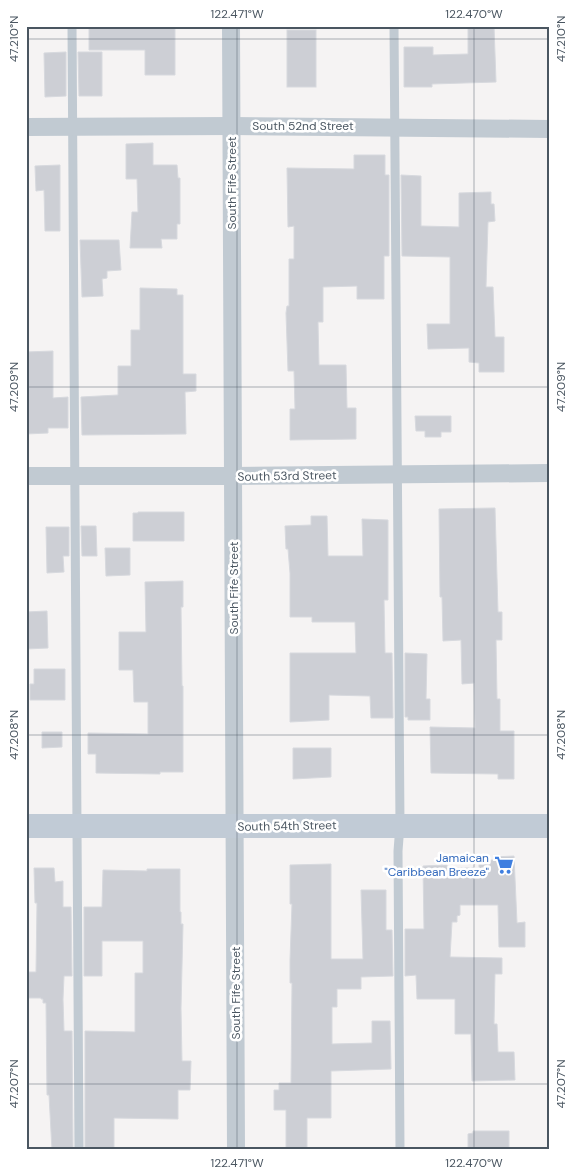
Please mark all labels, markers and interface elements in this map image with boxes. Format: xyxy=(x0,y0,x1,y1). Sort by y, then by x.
text: 122.471°W xyxy=(210,6,264,22)
text: 122.470°W xyxy=(445,6,503,22)
text: 47.210°N xyxy=(6,16,22,62)
text: 47.210°N xyxy=(553,16,569,62)
street label: South 52nd Street xyxy=(252,118,354,134)
street label: South Fife Street xyxy=(224,136,240,229)
text: 47.209°N xyxy=(6,362,22,412)
text: 47.209°N xyxy=(553,362,569,412)
street label: South 53rd Street xyxy=(237,467,337,485)
street label: South Fife Street xyxy=(226,541,242,634)
text: 47.208°N xyxy=(6,710,22,760)
text: 47.208°N xyxy=(553,710,569,760)
street label: South 54th Street xyxy=(237,817,337,835)
place label: Jamaican "Caribbean Breeze" xyxy=(384,850,490,880)
supermarket icon: Jamaican "Caribbean Breeze" xyxy=(493,854,515,876)
street label: South Fife Street xyxy=(228,946,244,1039)
text: 47.207°N xyxy=(6,1060,22,1109)
text: 47.207°N xyxy=(553,1060,569,1109)
text: 122.471°W xyxy=(210,1155,264,1171)
text: 122.470°W xyxy=(445,1155,503,1171)

